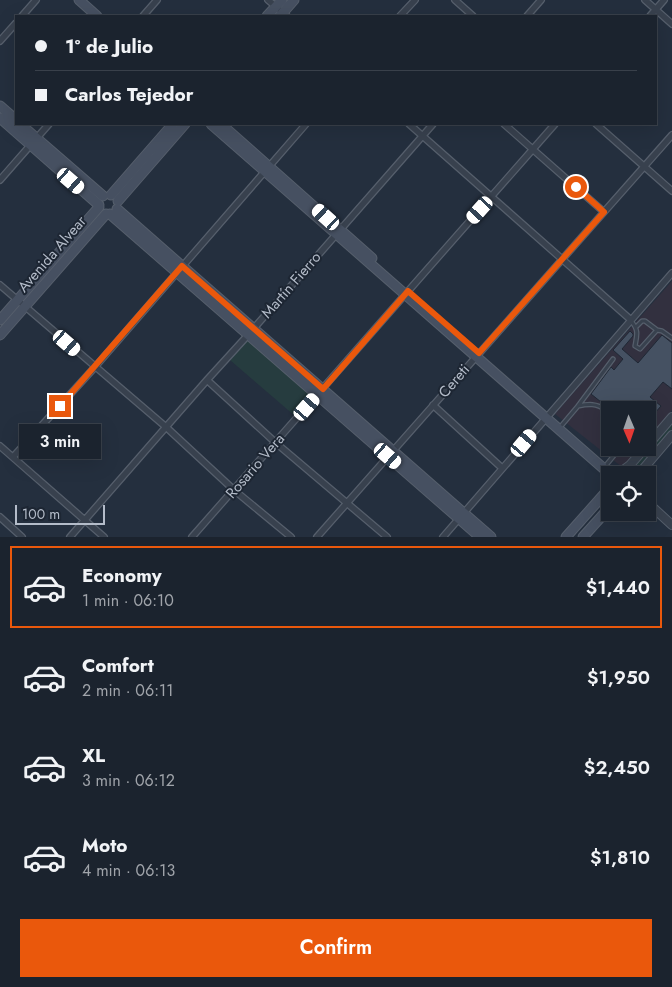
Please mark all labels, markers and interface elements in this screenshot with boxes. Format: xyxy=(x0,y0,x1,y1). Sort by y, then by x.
text: 1° de Julio xyxy=(65,33,153,60)
text: Carlos Tejedor xyxy=(65,81,194,108)
car xyxy=(54,165,87,197)
route start xyxy=(565,176,587,198)
car xyxy=(464,194,495,226)
car xyxy=(309,201,342,233)
street label: Avenida Alvear xyxy=(12,210,92,297)
street label: Martín Fierro xyxy=(256,247,326,323)
car xyxy=(50,327,83,359)
street label: Cereti xyxy=(433,359,475,403)
car xyxy=(291,391,322,423)
route end xyxy=(49,395,71,417)
north arrow xyxy=(601,401,656,456)
map controls xyxy=(601,401,656,521)
callout: 3 min xyxy=(19,424,101,458)
car xyxy=(508,427,539,459)
street label: Rosario Vera xyxy=(220,428,290,504)
text: 3 min xyxy=(40,430,80,453)
car xyxy=(371,440,404,472)
button: locate xyxy=(601,466,656,521)
scale bar xyxy=(15,502,105,525)
text: 100 m xyxy=(22,504,60,524)
text: Economy xyxy=(82,562,162,589)
icon: car xyxy=(22,565,67,610)
text: $1,440 xyxy=(586,574,650,601)
text: 1 min · 06:10 xyxy=(82,589,174,612)
text: Comfort xyxy=(82,652,154,679)
icon: car xyxy=(22,655,67,700)
text: $1,950 xyxy=(587,664,650,691)
text: 2 min · 06:11 xyxy=(82,679,173,702)
text: XL xyxy=(82,742,105,769)
icon: car xyxy=(22,745,67,790)
text: $2,450 xyxy=(584,754,650,781)
text: 3 min · 06:12 xyxy=(82,769,175,792)
text: Moto xyxy=(82,832,127,859)
icon: car xyxy=(22,835,67,880)
text: $1,810 xyxy=(590,844,650,871)
text: 4 min · 06:13 xyxy=(82,859,175,882)
button: Confirm xyxy=(20,919,652,977)

